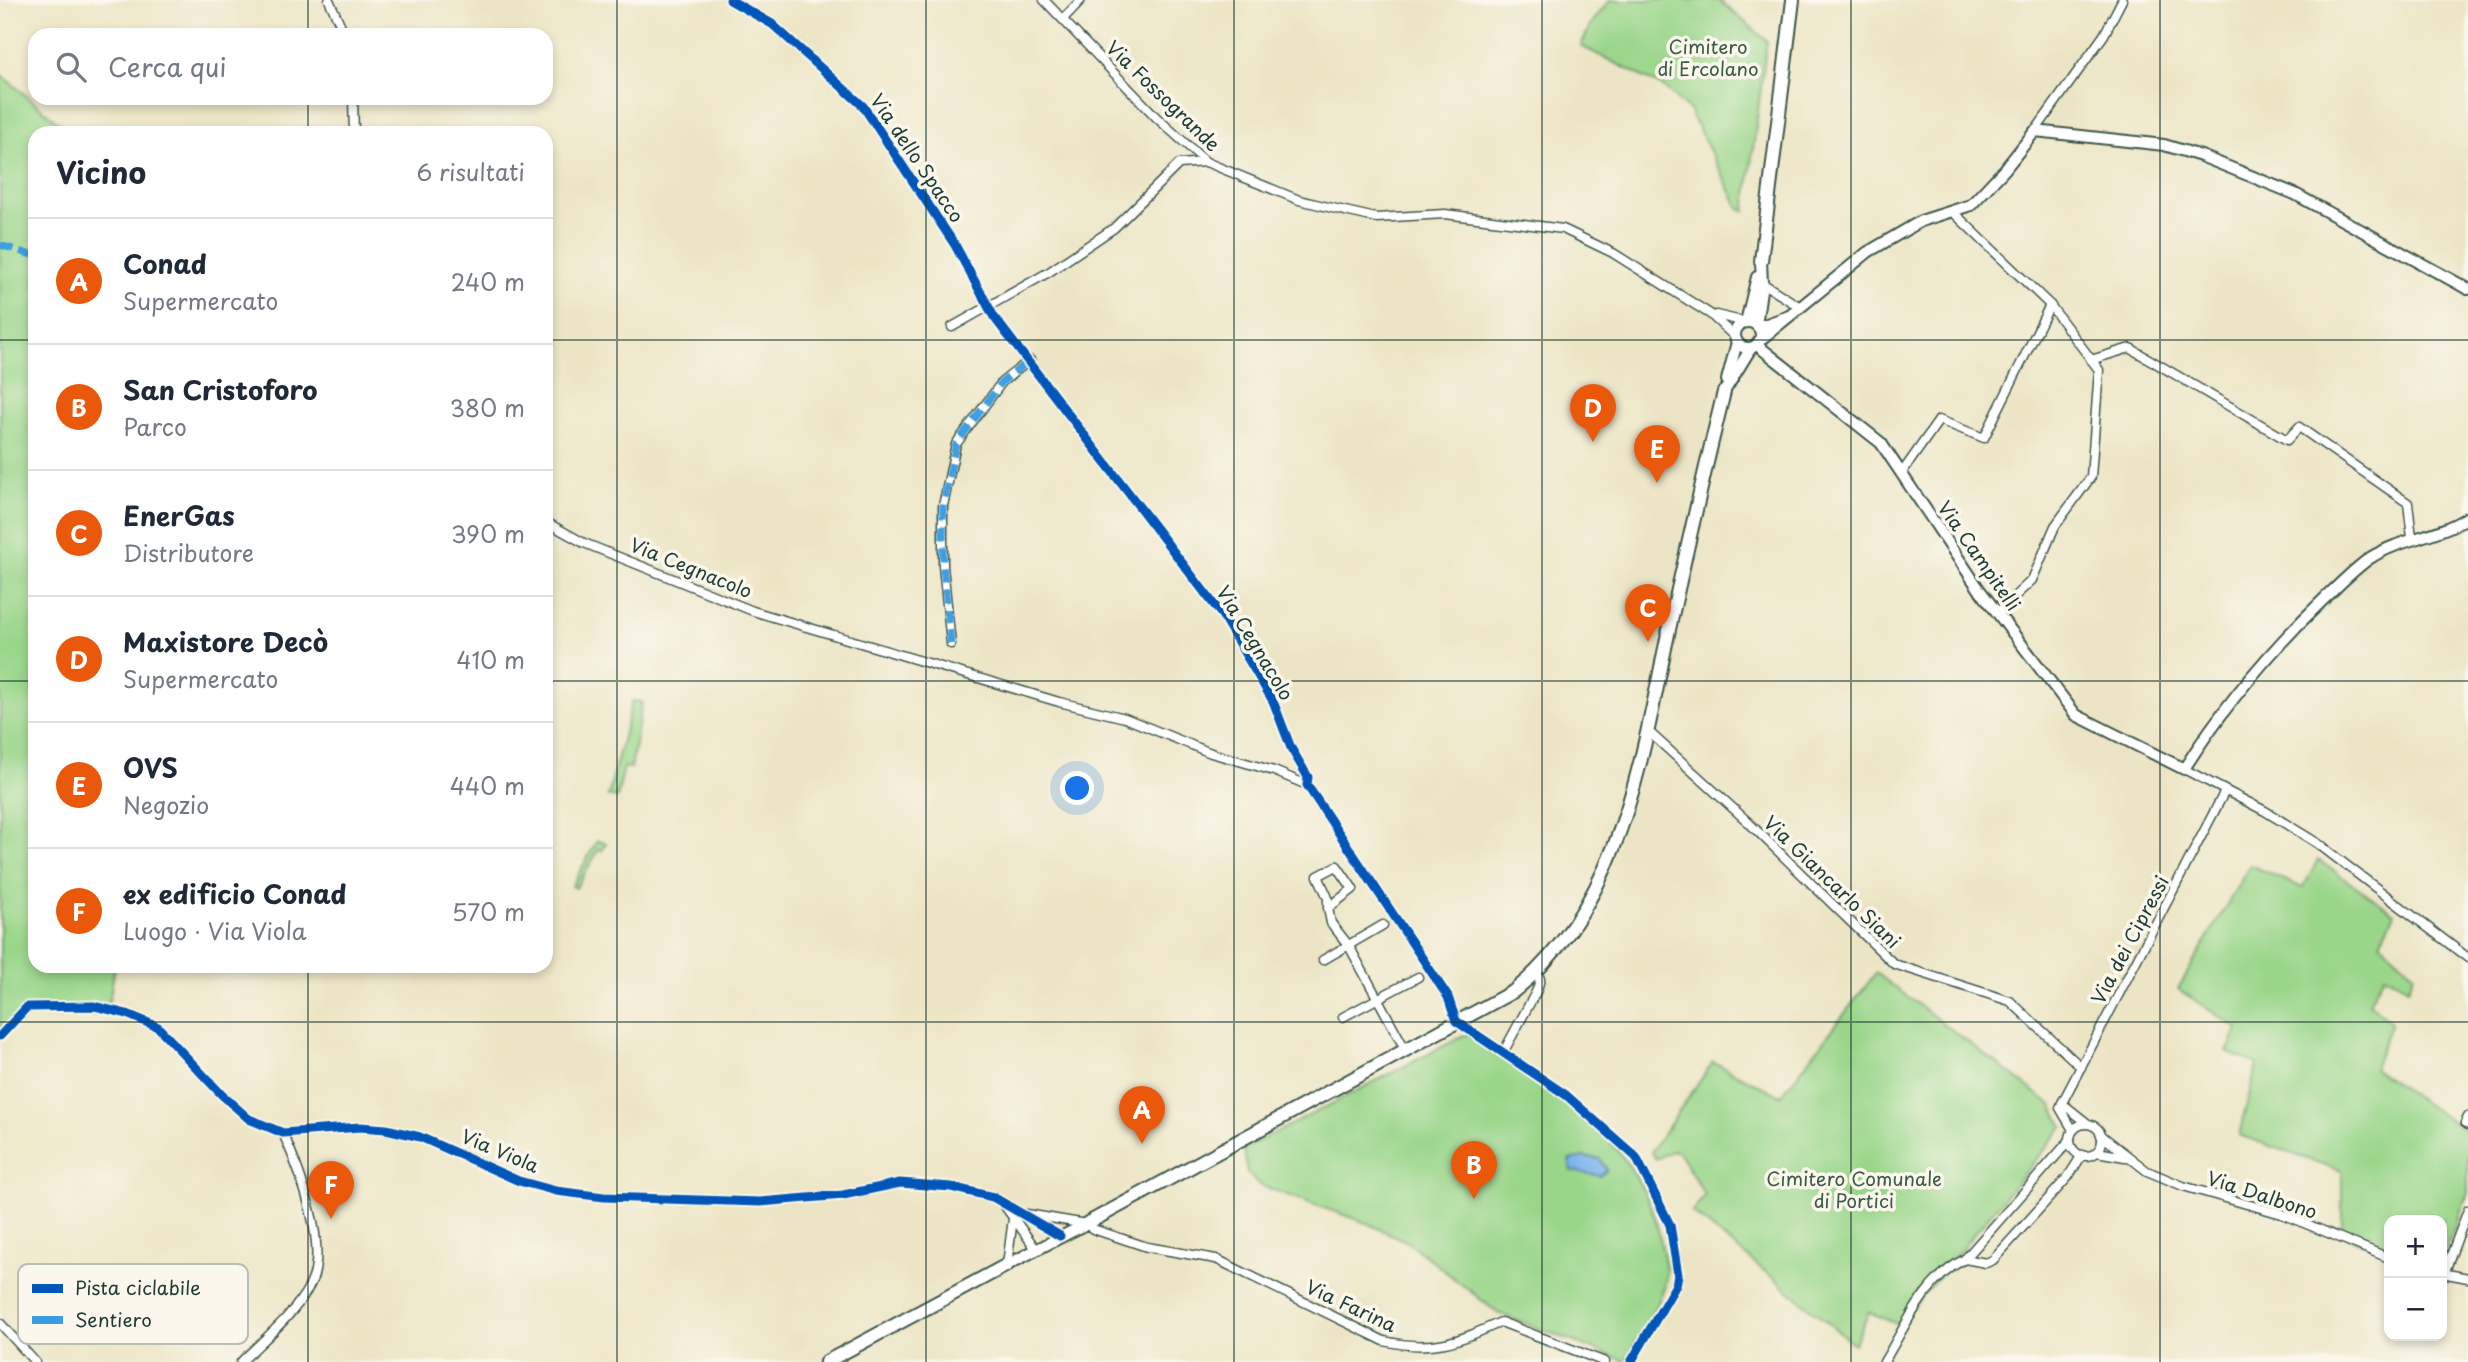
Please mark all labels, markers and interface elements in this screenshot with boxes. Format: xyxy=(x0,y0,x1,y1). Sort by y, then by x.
search box xyxy=(28,28,553,105)
park label: Cimitero di Ercolano xyxy=(1657,32,1759,82)
street label: Via Fossogrande xyxy=(1100,33,1227,157)
text: Cerca qui xyxy=(108,47,227,86)
icon: search xyxy=(52,48,90,86)
street label: Via dello Spacco xyxy=(864,87,971,228)
text: Vicino xyxy=(56,149,146,194)
text: 6 risultati xyxy=(416,154,525,189)
text: Conad xyxy=(123,244,207,283)
text: A xyxy=(70,264,88,299)
text: 240 m xyxy=(451,264,525,299)
text: Supermercato xyxy=(123,283,278,318)
text: San Cristoforo xyxy=(123,370,318,409)
pin: D xyxy=(1570,384,1616,442)
text: B xyxy=(71,390,87,425)
text: 380 m xyxy=(450,390,525,425)
text: Parco xyxy=(123,409,187,444)
pin: E xyxy=(1634,425,1680,483)
street label: Via Campitelli xyxy=(1931,495,2028,616)
text: EnerGas xyxy=(123,496,235,535)
text: C xyxy=(70,516,88,551)
text: 390 m xyxy=(451,516,525,551)
street label: Via Cegnacolo xyxy=(626,530,757,604)
text: Distributore xyxy=(123,535,254,570)
street label: Via Cegnacolo xyxy=(1210,580,1301,705)
pin: C xyxy=(1625,584,1671,642)
text: Maxistore Decò xyxy=(123,622,328,661)
text: D xyxy=(70,642,88,677)
text: 410 m xyxy=(456,642,525,677)
text: Supermercato xyxy=(123,661,278,696)
text: OVS xyxy=(123,748,178,787)
text: E xyxy=(72,768,86,803)
text: 440 m xyxy=(450,768,525,803)
your location xyxy=(1060,771,1094,805)
text: Negozio xyxy=(123,787,209,822)
street label: Via Giancarlo Siani xyxy=(1758,808,1907,954)
street label: Via dei Cipressi xyxy=(2083,870,2175,1009)
text: ex edificio Conad xyxy=(123,874,347,913)
text: F xyxy=(72,894,86,929)
text: 570 m xyxy=(452,894,525,929)
text: Luogo · Via Viola xyxy=(123,913,307,948)
pin: A xyxy=(1119,1086,1165,1144)
street label: Via Viola xyxy=(457,1121,544,1179)
pin: B xyxy=(1451,1141,1497,1199)
pin: F xyxy=(308,1161,354,1219)
street label: Via Dalbono xyxy=(2204,1163,2321,1225)
park label: Cimitero Comunale di Portici xyxy=(1766,1164,1942,1214)
map controls xyxy=(2384,1215,2447,1341)
button: + xyxy=(2384,1215,2447,1278)
legend xyxy=(18,1264,248,1344)
street label: Via Farina xyxy=(1302,1272,1402,1339)
text: Pista ciclabile xyxy=(75,1273,201,1301)
button: − xyxy=(2384,1278,2447,1341)
text: Sentiero xyxy=(75,1305,152,1333)

